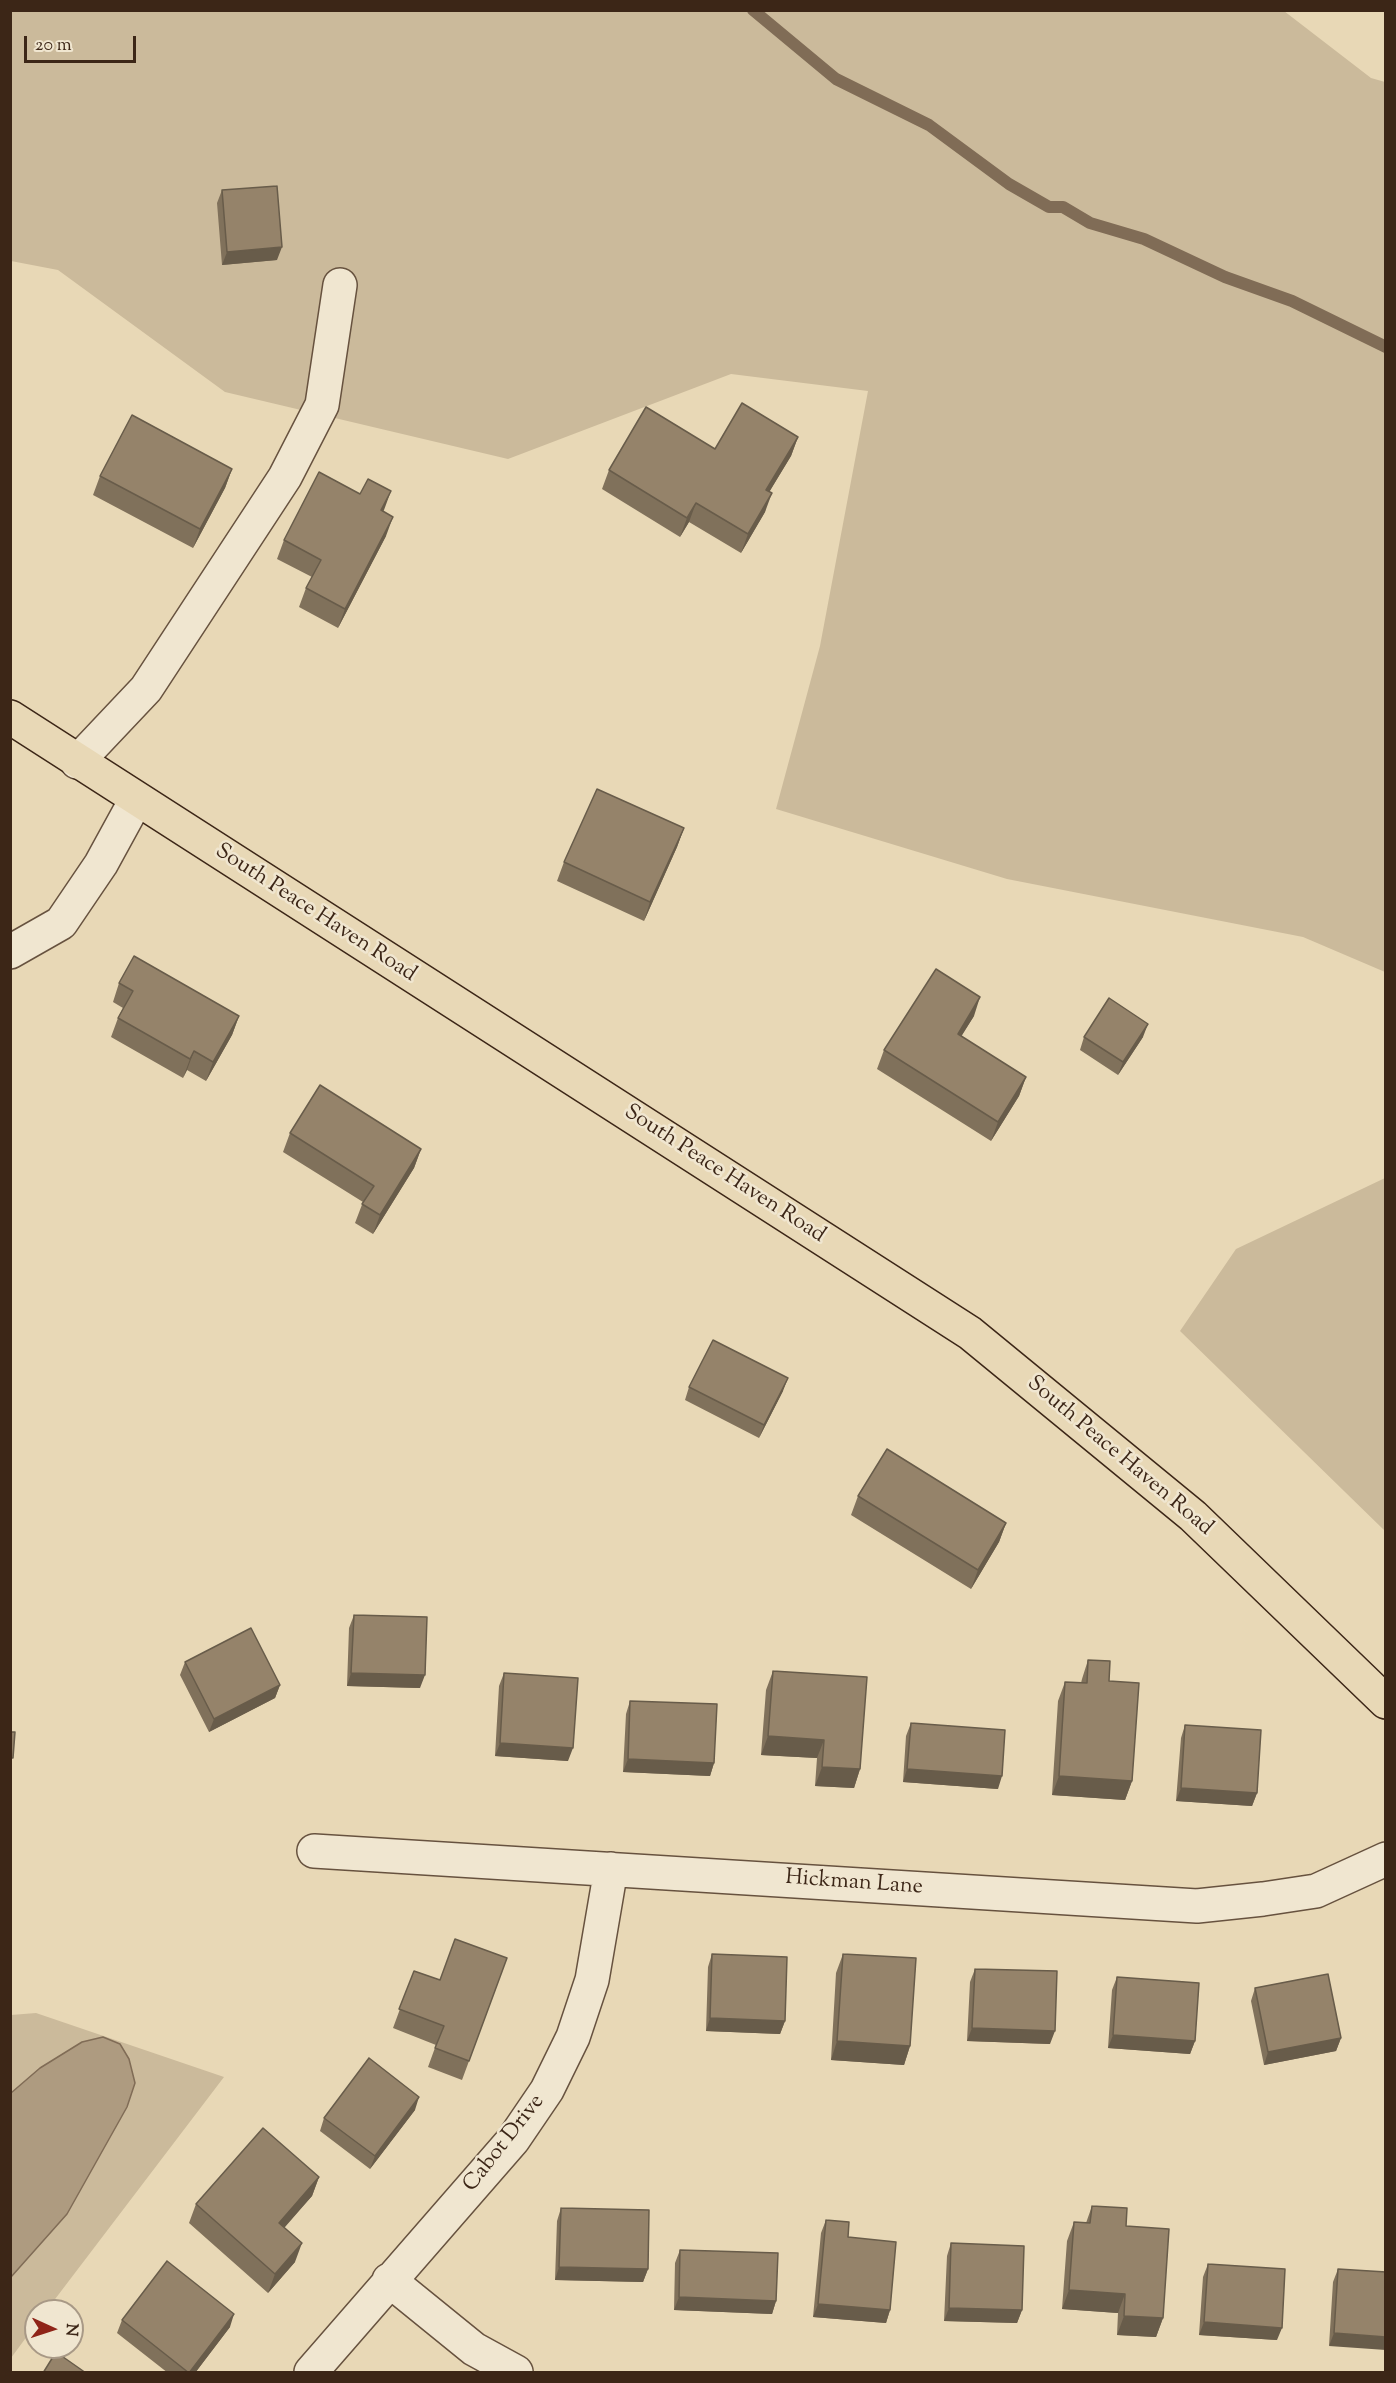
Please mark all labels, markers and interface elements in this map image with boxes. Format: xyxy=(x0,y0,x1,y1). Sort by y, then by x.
scale bar xyxy=(27,24,140,62)
text: 20 m xyxy=(35,33,72,59)
street label: South Peace Haven Road xyxy=(209,839,421,989)
street label: South Peace Haven Road xyxy=(618,1100,830,1250)
street label: South Peace Haven Road xyxy=(1021,1371,1217,1543)
street label: Hickman Lane xyxy=(784,1866,924,1902)
street label: Cabot Drive xyxy=(459,2090,551,2198)
north arrow xyxy=(24,2299,84,2359)
text: N xyxy=(59,2323,82,2337)

